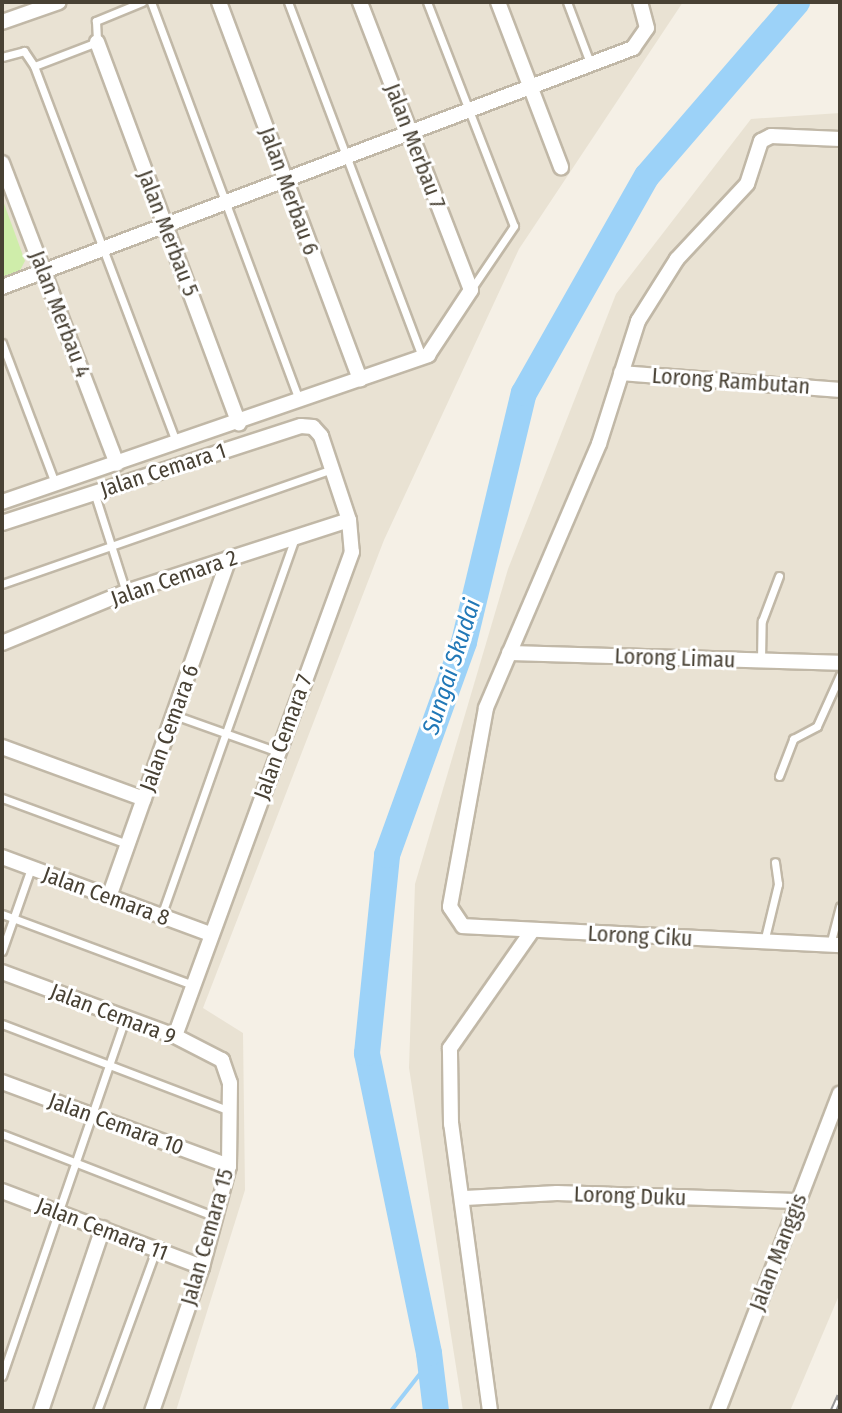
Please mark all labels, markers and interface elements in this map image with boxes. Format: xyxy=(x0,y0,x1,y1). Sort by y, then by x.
street label: Jalan Merbau 7 xyxy=(379,80,451,212)
street label: Jalan Merbau 6 xyxy=(254,124,324,258)
street label: Jalan Merbau 5 xyxy=(132,166,204,300)
street label: Jalan Merbau 4 xyxy=(24,247,96,381)
street label: Lorong Rambutan xyxy=(651,362,811,400)
street label: Jalan Cemara 1 xyxy=(97,437,229,503)
street label: Jalan Cemara 2 xyxy=(107,544,241,612)
water label: Sungai Skudai xyxy=(417,596,487,738)
street label: Lorong Limau xyxy=(614,643,736,673)
street label: Jalan Cemara 6 xyxy=(134,661,204,795)
street label: Jalan Cemara 7 xyxy=(248,671,318,803)
street label: Jalan Cemara 8 xyxy=(39,861,173,931)
street label: Lorong Ciku xyxy=(587,920,693,952)
street label: Jalan Cemara 9 xyxy=(46,978,180,1050)
street label: Jalan Cemara 10 xyxy=(45,1087,187,1161)
street label: Jalan Cemara 15 xyxy=(175,1166,239,1308)
street label: Lorong Duku xyxy=(573,1181,687,1211)
street label: Jalan Manggis xyxy=(744,1190,812,1314)
street label: Jalan Cemara 11 xyxy=(32,1192,172,1266)

